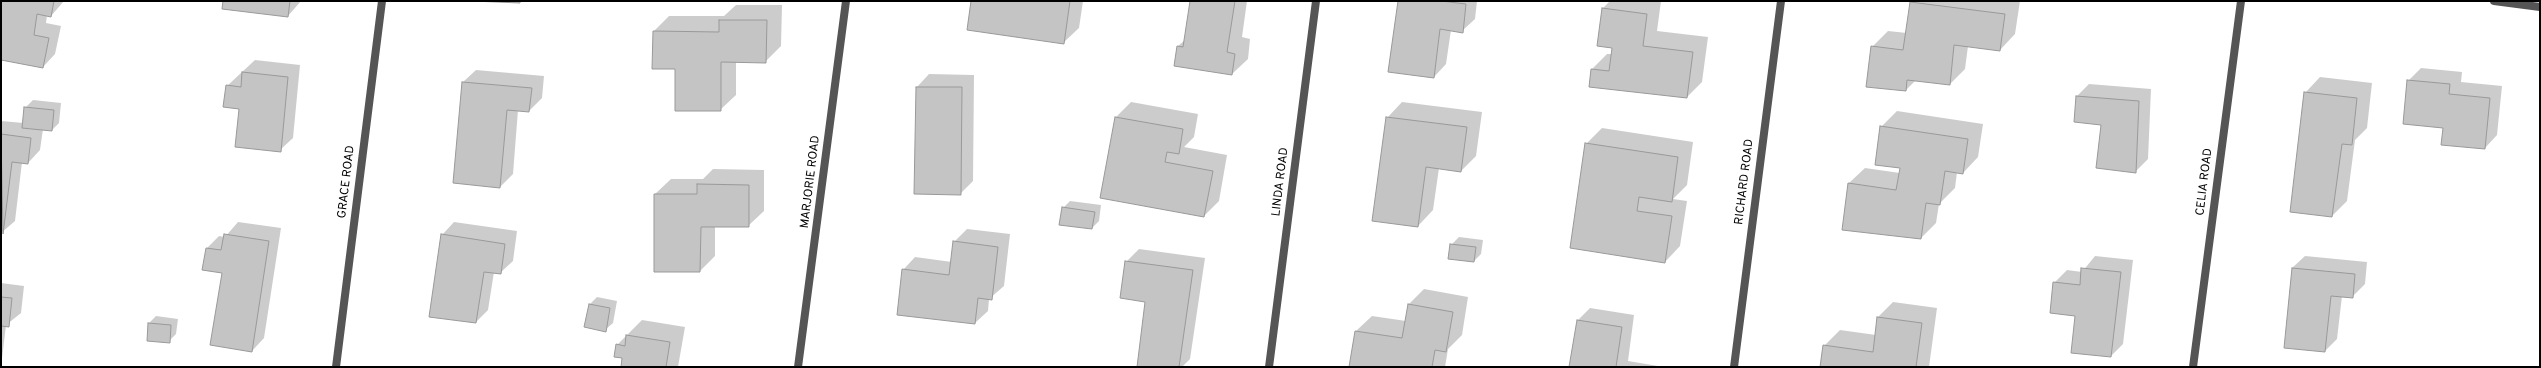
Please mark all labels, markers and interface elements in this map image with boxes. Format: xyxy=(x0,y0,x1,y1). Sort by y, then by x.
street label: MARJORIE ROAD xyxy=(798,135,824,229)
street label: RICHARD ROAD xyxy=(1733,138,1757,226)
street label: GRACE ROAD xyxy=(335,145,359,219)
street label: LINDA ROAD xyxy=(1270,147,1292,217)
street label: CELIA ROAD xyxy=(2194,147,2216,217)

